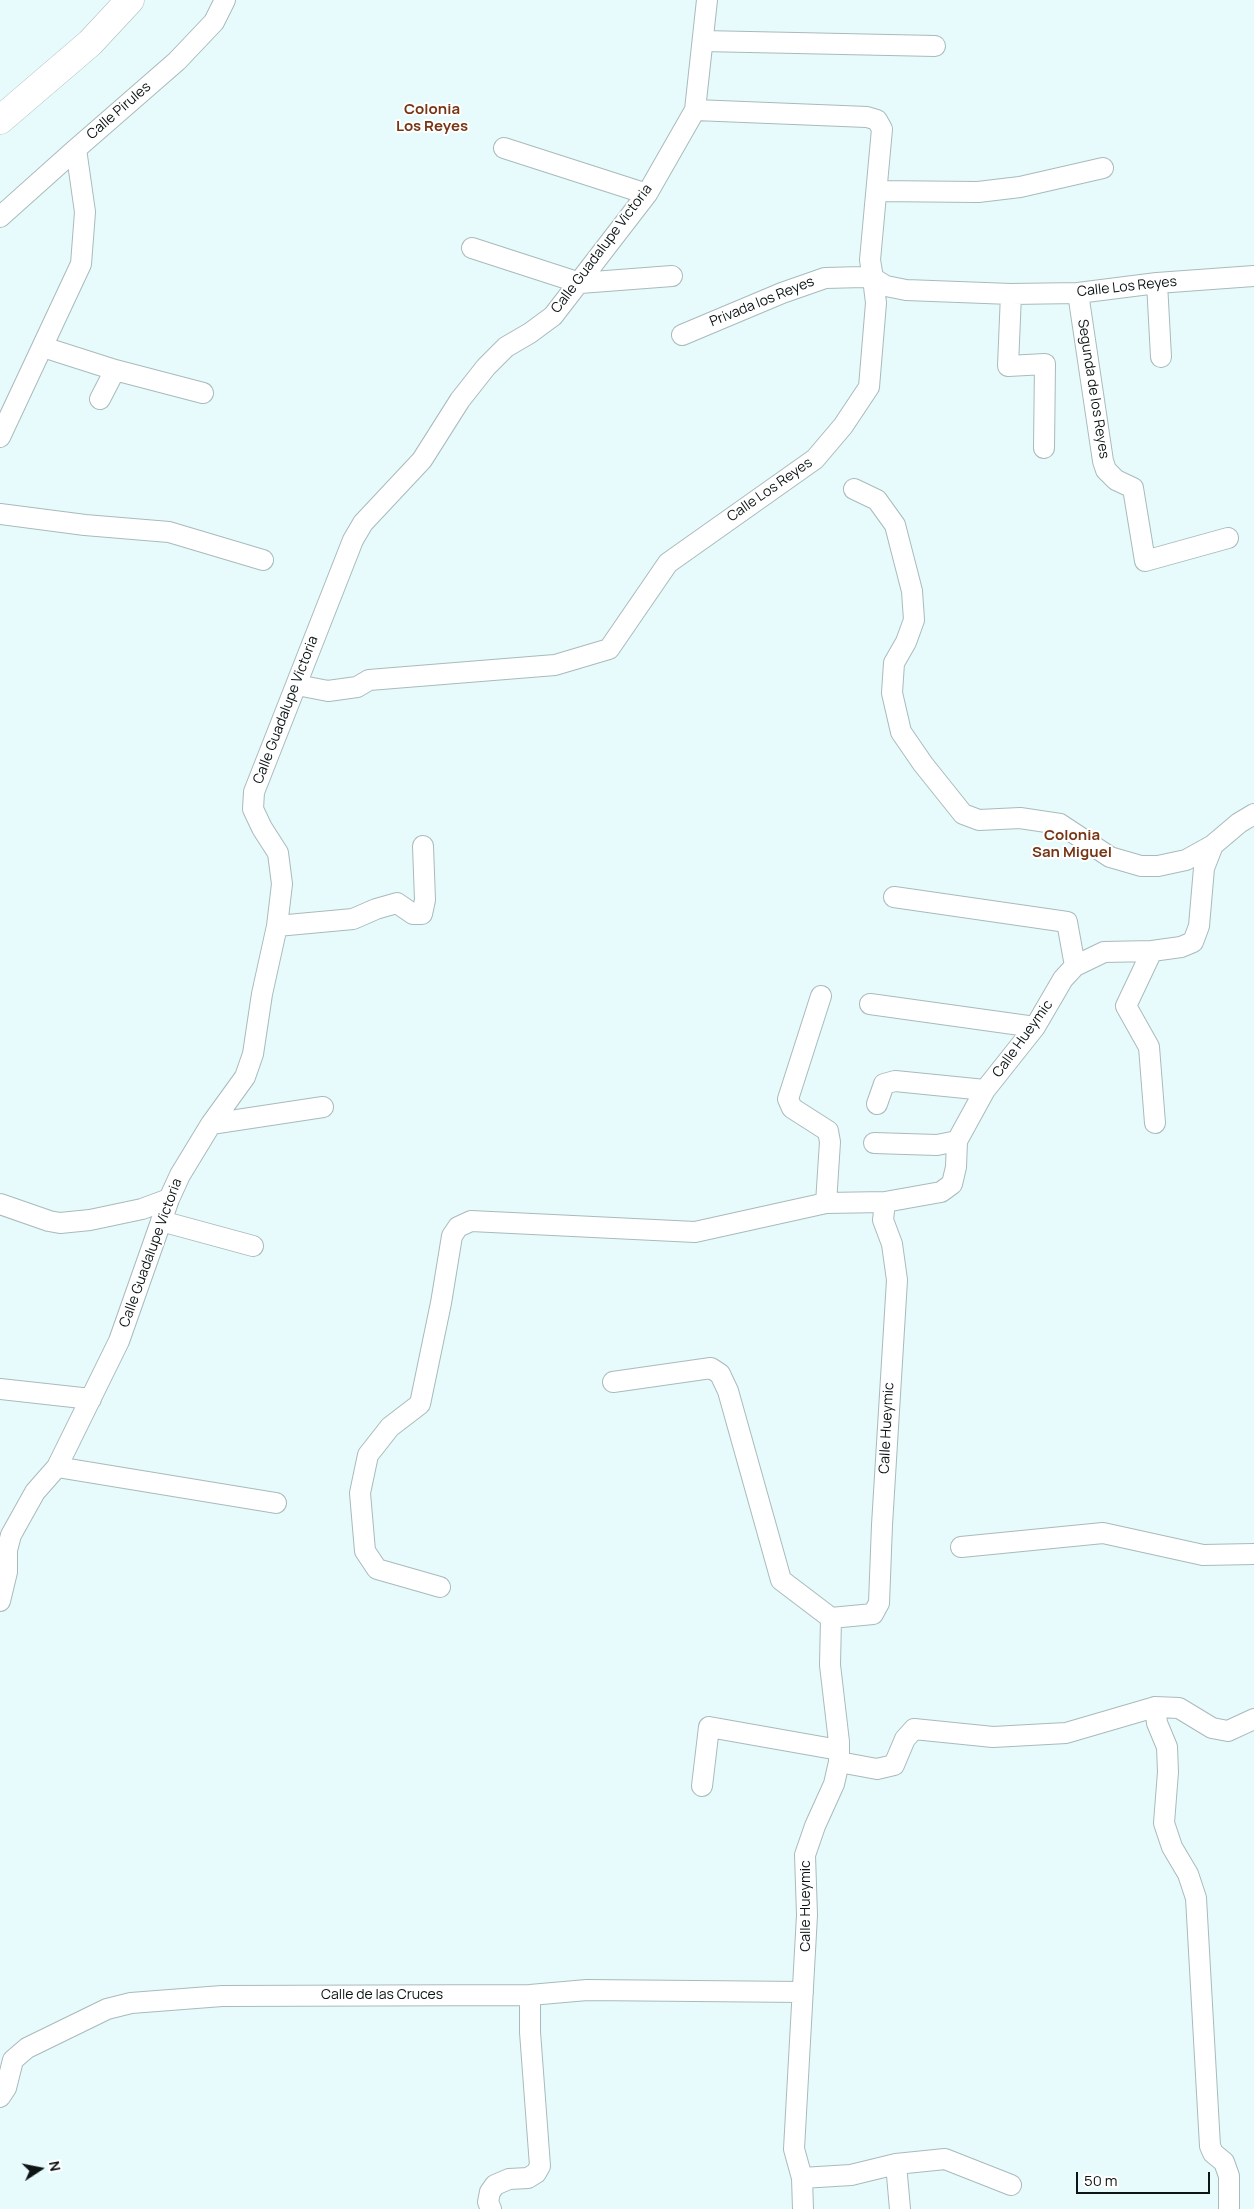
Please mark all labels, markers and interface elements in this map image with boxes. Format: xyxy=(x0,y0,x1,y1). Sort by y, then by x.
street label: Calle Pirules xyxy=(84,79,154,143)
district label: Colonia Los Reyes xyxy=(396,101,468,136)
street label: Calle Guadalupe Victoria xyxy=(548,181,656,317)
street label: Privada los Reyes xyxy=(707,273,817,331)
street label: Calle Los Reyes xyxy=(1076,273,1178,301)
street label: Segunda de los Reyes xyxy=(1074,318,1112,460)
street label: Calle Los Reyes xyxy=(724,454,816,526)
street label: Calle Guadalupe Victoria xyxy=(250,634,322,786)
district label: Colonia San Miguel xyxy=(1032,827,1112,862)
street label: Calle Hueymic xyxy=(989,997,1057,1081)
street label: Calle Guadalupe Victoria xyxy=(116,1176,186,1330)
street label: Calle Hueymic xyxy=(876,1382,898,1474)
street label: Calle Hueymic xyxy=(798,1860,814,1952)
street label: Calle de las Cruces xyxy=(321,1987,443,2003)
north arrow xyxy=(15,2144,65,2194)
text: N xyxy=(45,2159,66,2173)
scale bar xyxy=(1079,2162,1213,2194)
text: 50 m xyxy=(1084,2170,1118,2191)

